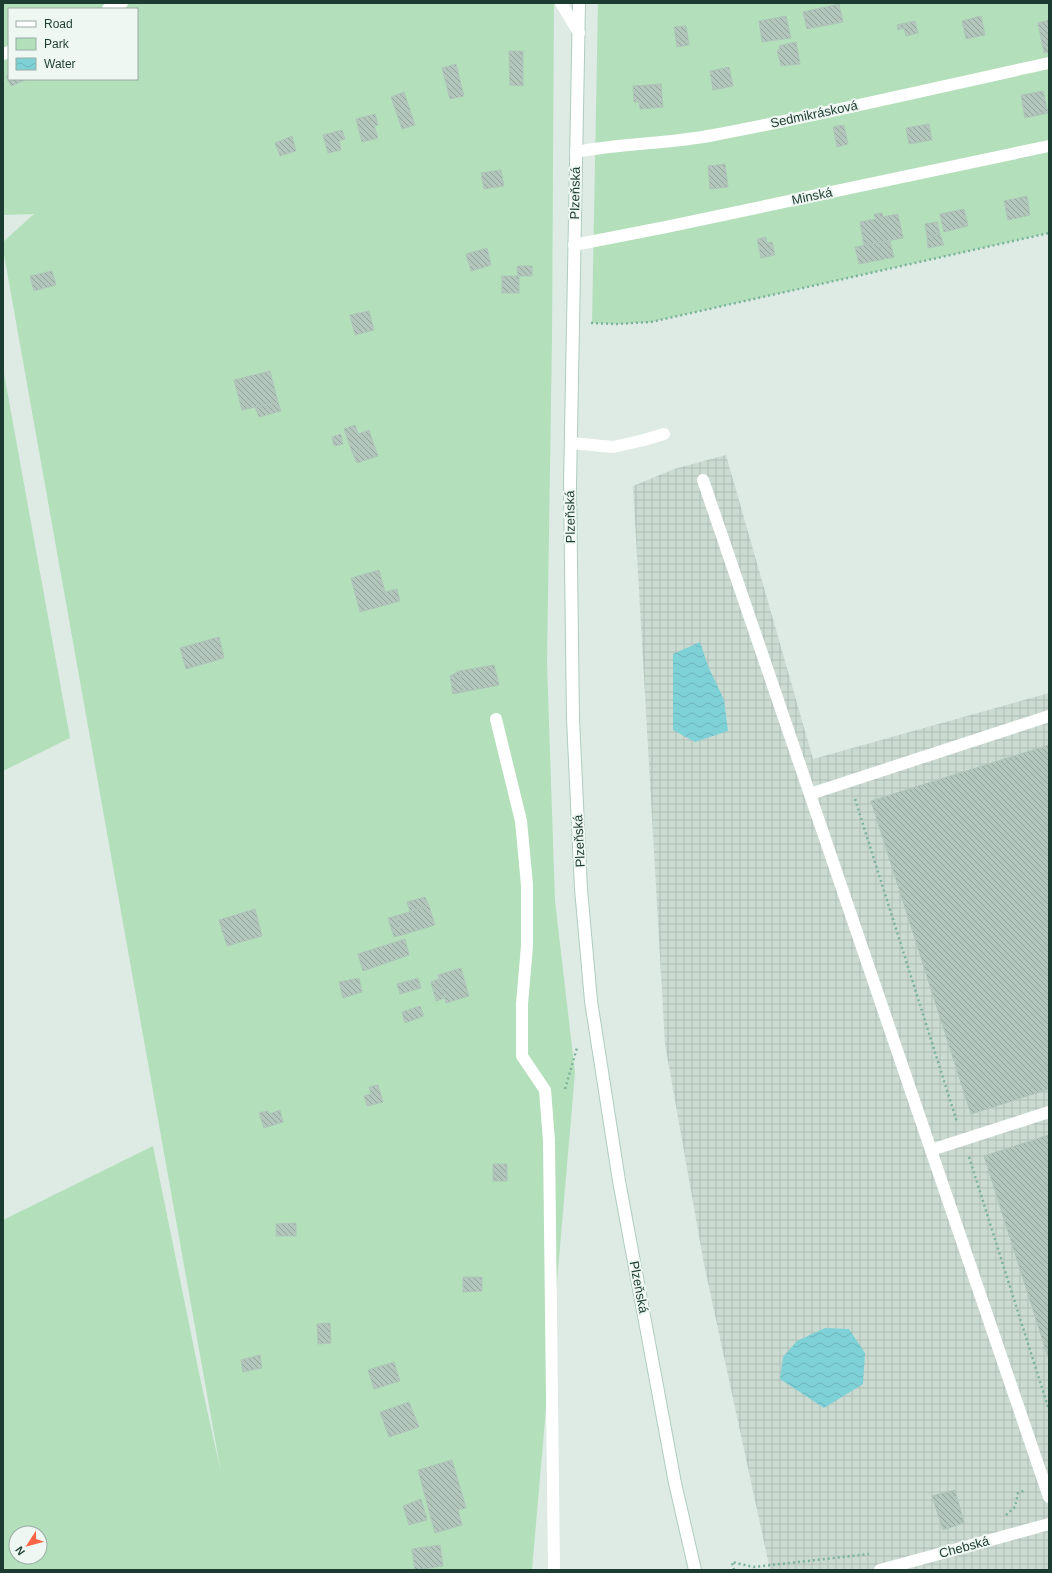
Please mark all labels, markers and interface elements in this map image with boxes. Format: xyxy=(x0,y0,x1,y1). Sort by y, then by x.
legend xyxy=(8,8,138,80)
text: Road xyxy=(44,17,73,31)
text: Park xyxy=(44,37,70,51)
text: Water xyxy=(44,57,76,71)
street label: Sedmikrásková xyxy=(769,97,860,131)
street label: Plzeňská xyxy=(567,166,583,220)
street label: Minská xyxy=(790,184,834,208)
street label: Plzeňská xyxy=(562,490,578,544)
street label: Plzeňská xyxy=(570,814,588,868)
street label: Plzeňská xyxy=(627,1260,652,1315)
north arrow xyxy=(8,1525,48,1565)
street label: Chebská xyxy=(937,1533,991,1561)
text: N xyxy=(13,1544,27,1558)

